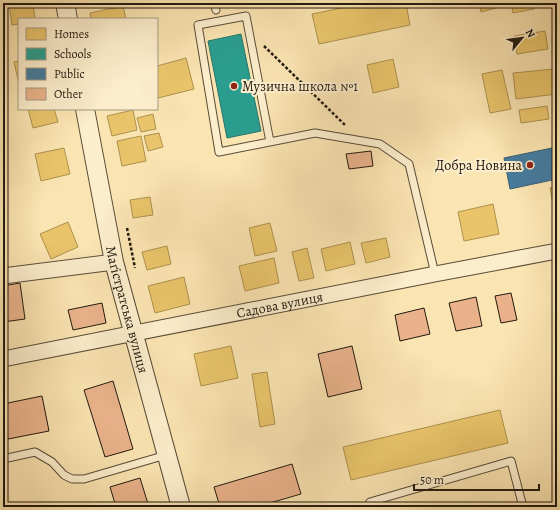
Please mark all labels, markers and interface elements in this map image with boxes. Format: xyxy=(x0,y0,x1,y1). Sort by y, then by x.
legend xyxy=(18,18,158,110)
north arrow xyxy=(502,18,542,58)
text: Homes xyxy=(54,26,89,42)
text: N xyxy=(522,26,539,41)
text: Schools xyxy=(54,46,91,62)
text: Public xyxy=(54,66,85,82)
place label: Музична школа №1 xyxy=(242,77,358,96)
marker: Музична школа №1 xyxy=(229,81,239,91)
text: Other xyxy=(54,86,83,102)
place label: Добра Новина xyxy=(435,156,523,175)
marker: Добра Новина xyxy=(525,160,535,170)
street label: Маґістратська вулиця xyxy=(101,244,153,376)
street label: Садова вулиця xyxy=(235,287,325,323)
scale bar xyxy=(414,466,539,492)
text: 50 m xyxy=(420,472,444,488)

